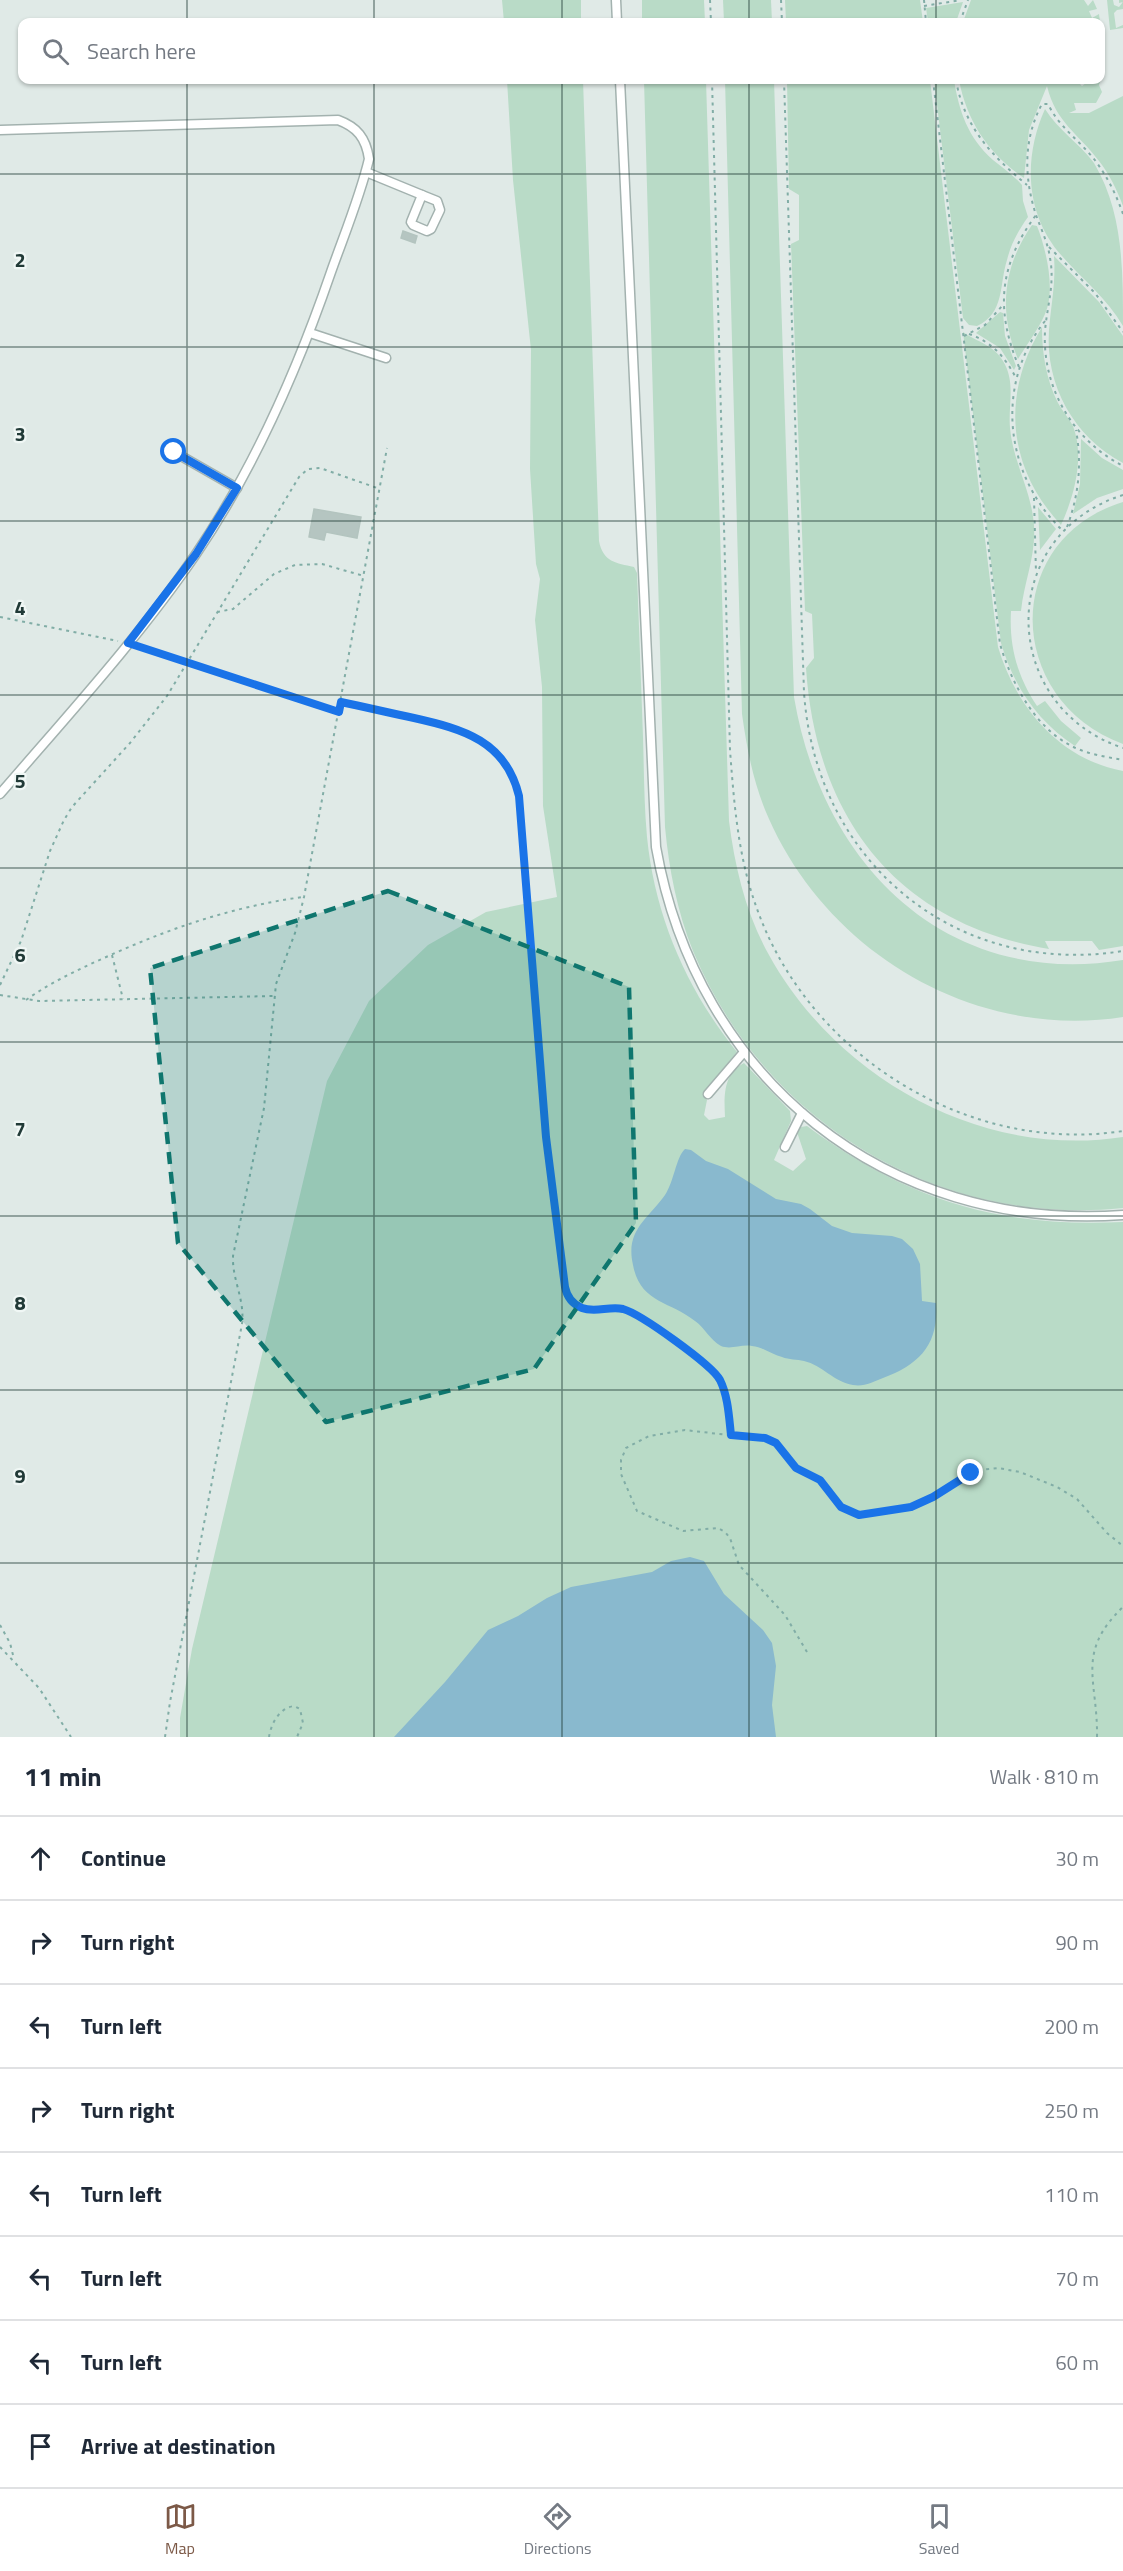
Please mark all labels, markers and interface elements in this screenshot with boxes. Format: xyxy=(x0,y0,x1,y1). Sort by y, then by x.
search box xyxy=(18,18,1105,84)
text: Search here xyxy=(87,34,196,68)
icon: search xyxy=(39,35,72,68)
text: 2 xyxy=(14,244,26,275)
text: 3 xyxy=(14,418,26,449)
route start xyxy=(160,438,186,464)
text: 4 xyxy=(14,592,26,623)
text: 5 xyxy=(14,765,26,796)
text: 6 xyxy=(14,939,26,970)
text: 7 xyxy=(14,1113,26,1144)
text: 8 xyxy=(14,1287,26,1318)
route end xyxy=(957,1459,983,1485)
text: 9 xyxy=(14,1460,26,1491)
text: 11 min xyxy=(24,1757,102,1796)
text: Walk · 810 m xyxy=(990,1761,1099,1792)
text: Continue xyxy=(81,1841,166,1875)
icon: ahead xyxy=(24,1842,57,1875)
text: 30 m xyxy=(1055,1843,1099,1874)
text: Turn right xyxy=(81,1925,175,1959)
icon: right xyxy=(24,1926,57,1959)
text: 90 m xyxy=(1055,1927,1099,1958)
text: Turn left xyxy=(81,2009,162,2043)
icon: left xyxy=(24,2010,57,2043)
text: 200 m xyxy=(1044,2011,1099,2042)
text: Turn right xyxy=(81,2093,175,2127)
icon: right xyxy=(24,2094,57,2127)
text: 250 m xyxy=(1044,2095,1099,2126)
text: Turn left xyxy=(81,2177,162,2211)
icon: left xyxy=(24,2178,57,2211)
text: 110 m xyxy=(1044,2179,1099,2210)
text: Turn left xyxy=(81,2261,162,2295)
icon: left xyxy=(24,2262,57,2295)
text: 70 m xyxy=(1055,2263,1099,2294)
text: Turn left xyxy=(81,2345,162,2379)
icon: left xyxy=(24,2346,57,2379)
text: 60 m xyxy=(1055,2347,1099,2378)
text: Arrive at destination xyxy=(81,2429,276,2463)
icon: arrive xyxy=(24,2430,57,2463)
tab: Map xyxy=(164,2500,197,2560)
tab: Directions xyxy=(524,2500,592,2560)
tab: Saved xyxy=(919,2500,959,2560)

